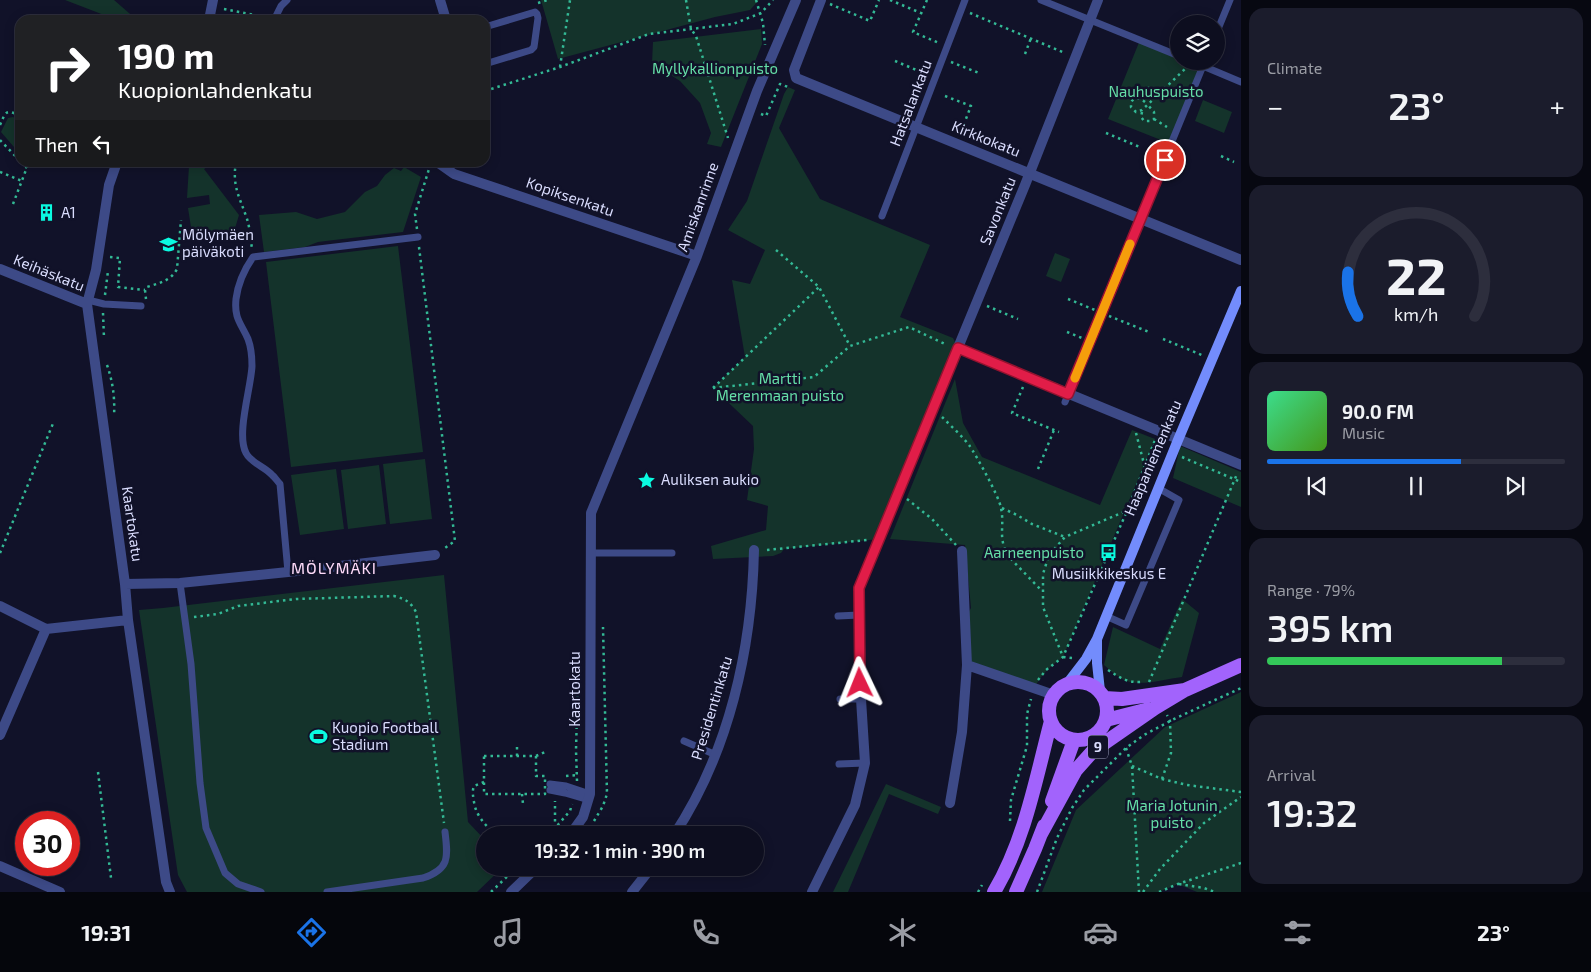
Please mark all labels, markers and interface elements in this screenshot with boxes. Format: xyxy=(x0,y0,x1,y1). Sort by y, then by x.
map controls xyxy=(1170,15,1225,70)
button: layers xyxy=(1170,15,1225,70)
text: 190 m xyxy=(118,34,214,76)
icon: right xyxy=(35,35,100,100)
street label: Hatsalankatu xyxy=(885,57,935,149)
text: Climate xyxy=(1267,58,1322,77)
park label: Myllykallionpuisto xyxy=(652,59,778,77)
text: Kuopionlahdenkatu xyxy=(118,76,312,102)
park label: Nauhuspuisto xyxy=(1108,82,1204,100)
text: 23° xyxy=(1388,82,1445,128)
text: − xyxy=(1267,89,1283,123)
text: + xyxy=(1550,89,1565,123)
street label: Kirkkokatu xyxy=(949,116,1023,160)
icon: left xyxy=(88,130,116,158)
text: Then xyxy=(35,133,78,156)
pin xyxy=(1144,139,1186,181)
icon: arrive xyxy=(1151,146,1179,174)
street label: Amiskanrinne xyxy=(673,160,722,254)
street label: Kopiksenkatu xyxy=(524,173,617,220)
street label: Savonkatu xyxy=(975,174,1019,247)
building icon: A1 xyxy=(37,203,57,223)
place label: A1 xyxy=(61,203,76,221)
place label: Mölymäen päiväkoti xyxy=(182,225,254,260)
school or university icon: Mölymäen päiväkoti xyxy=(158,234,178,254)
text: 22 xyxy=(1386,243,1446,305)
street label: Keihäskatu xyxy=(11,250,88,294)
text: km/h xyxy=(1394,303,1438,325)
park label: Martti Merenmaan puisto xyxy=(716,369,844,404)
street label: Haapaniemenkatu xyxy=(1120,397,1185,518)
text: 90.0 FM xyxy=(1342,400,1414,423)
text: Music xyxy=(1342,423,1385,442)
place icon: Auliksen aukio xyxy=(637,470,657,490)
place label: Auliksen aukio xyxy=(661,470,759,488)
icon: previous xyxy=(1303,472,1331,500)
icon: pause xyxy=(1402,472,1430,500)
icon: next xyxy=(1501,472,1529,500)
street label: Kaartokatu xyxy=(119,485,147,563)
park label: Aarneenpuisto xyxy=(984,543,1084,561)
bus stop icon: Musiikkikeskus E xyxy=(1099,543,1119,563)
district label: MÖLYMÄKI xyxy=(291,558,377,577)
place label: Musiikkikeskus E xyxy=(1052,564,1166,582)
text: Range · 79% xyxy=(1267,580,1355,599)
text: 395 km xyxy=(1267,604,1393,650)
street label: Kaartokatu xyxy=(565,651,583,727)
street label: Presidentinkatu xyxy=(687,654,735,762)
position arrow xyxy=(833,656,885,708)
place label: Kuopio Football Stadium xyxy=(332,718,439,753)
sports icon: Kuopio Football Stadium xyxy=(308,727,328,747)
road number: 9 xyxy=(1088,736,1108,759)
text: Arrival xyxy=(1267,765,1316,784)
text: 19:32 xyxy=(1267,789,1358,835)
park label: Maria Jotunin puisto xyxy=(1126,796,1218,831)
speed limit sign: 30 xyxy=(15,811,80,876)
text: 19:32 · 1 min · 390 m xyxy=(535,839,705,862)
icon: directions xyxy=(294,915,329,950)
icon: music xyxy=(491,915,526,950)
icon: phone xyxy=(688,915,723,950)
icon: climate xyxy=(885,915,920,950)
icon: car xyxy=(1083,915,1118,950)
icon: filters xyxy=(1280,915,1315,950)
text: 19:31 xyxy=(81,919,131,945)
text: 23° xyxy=(1477,919,1510,945)

